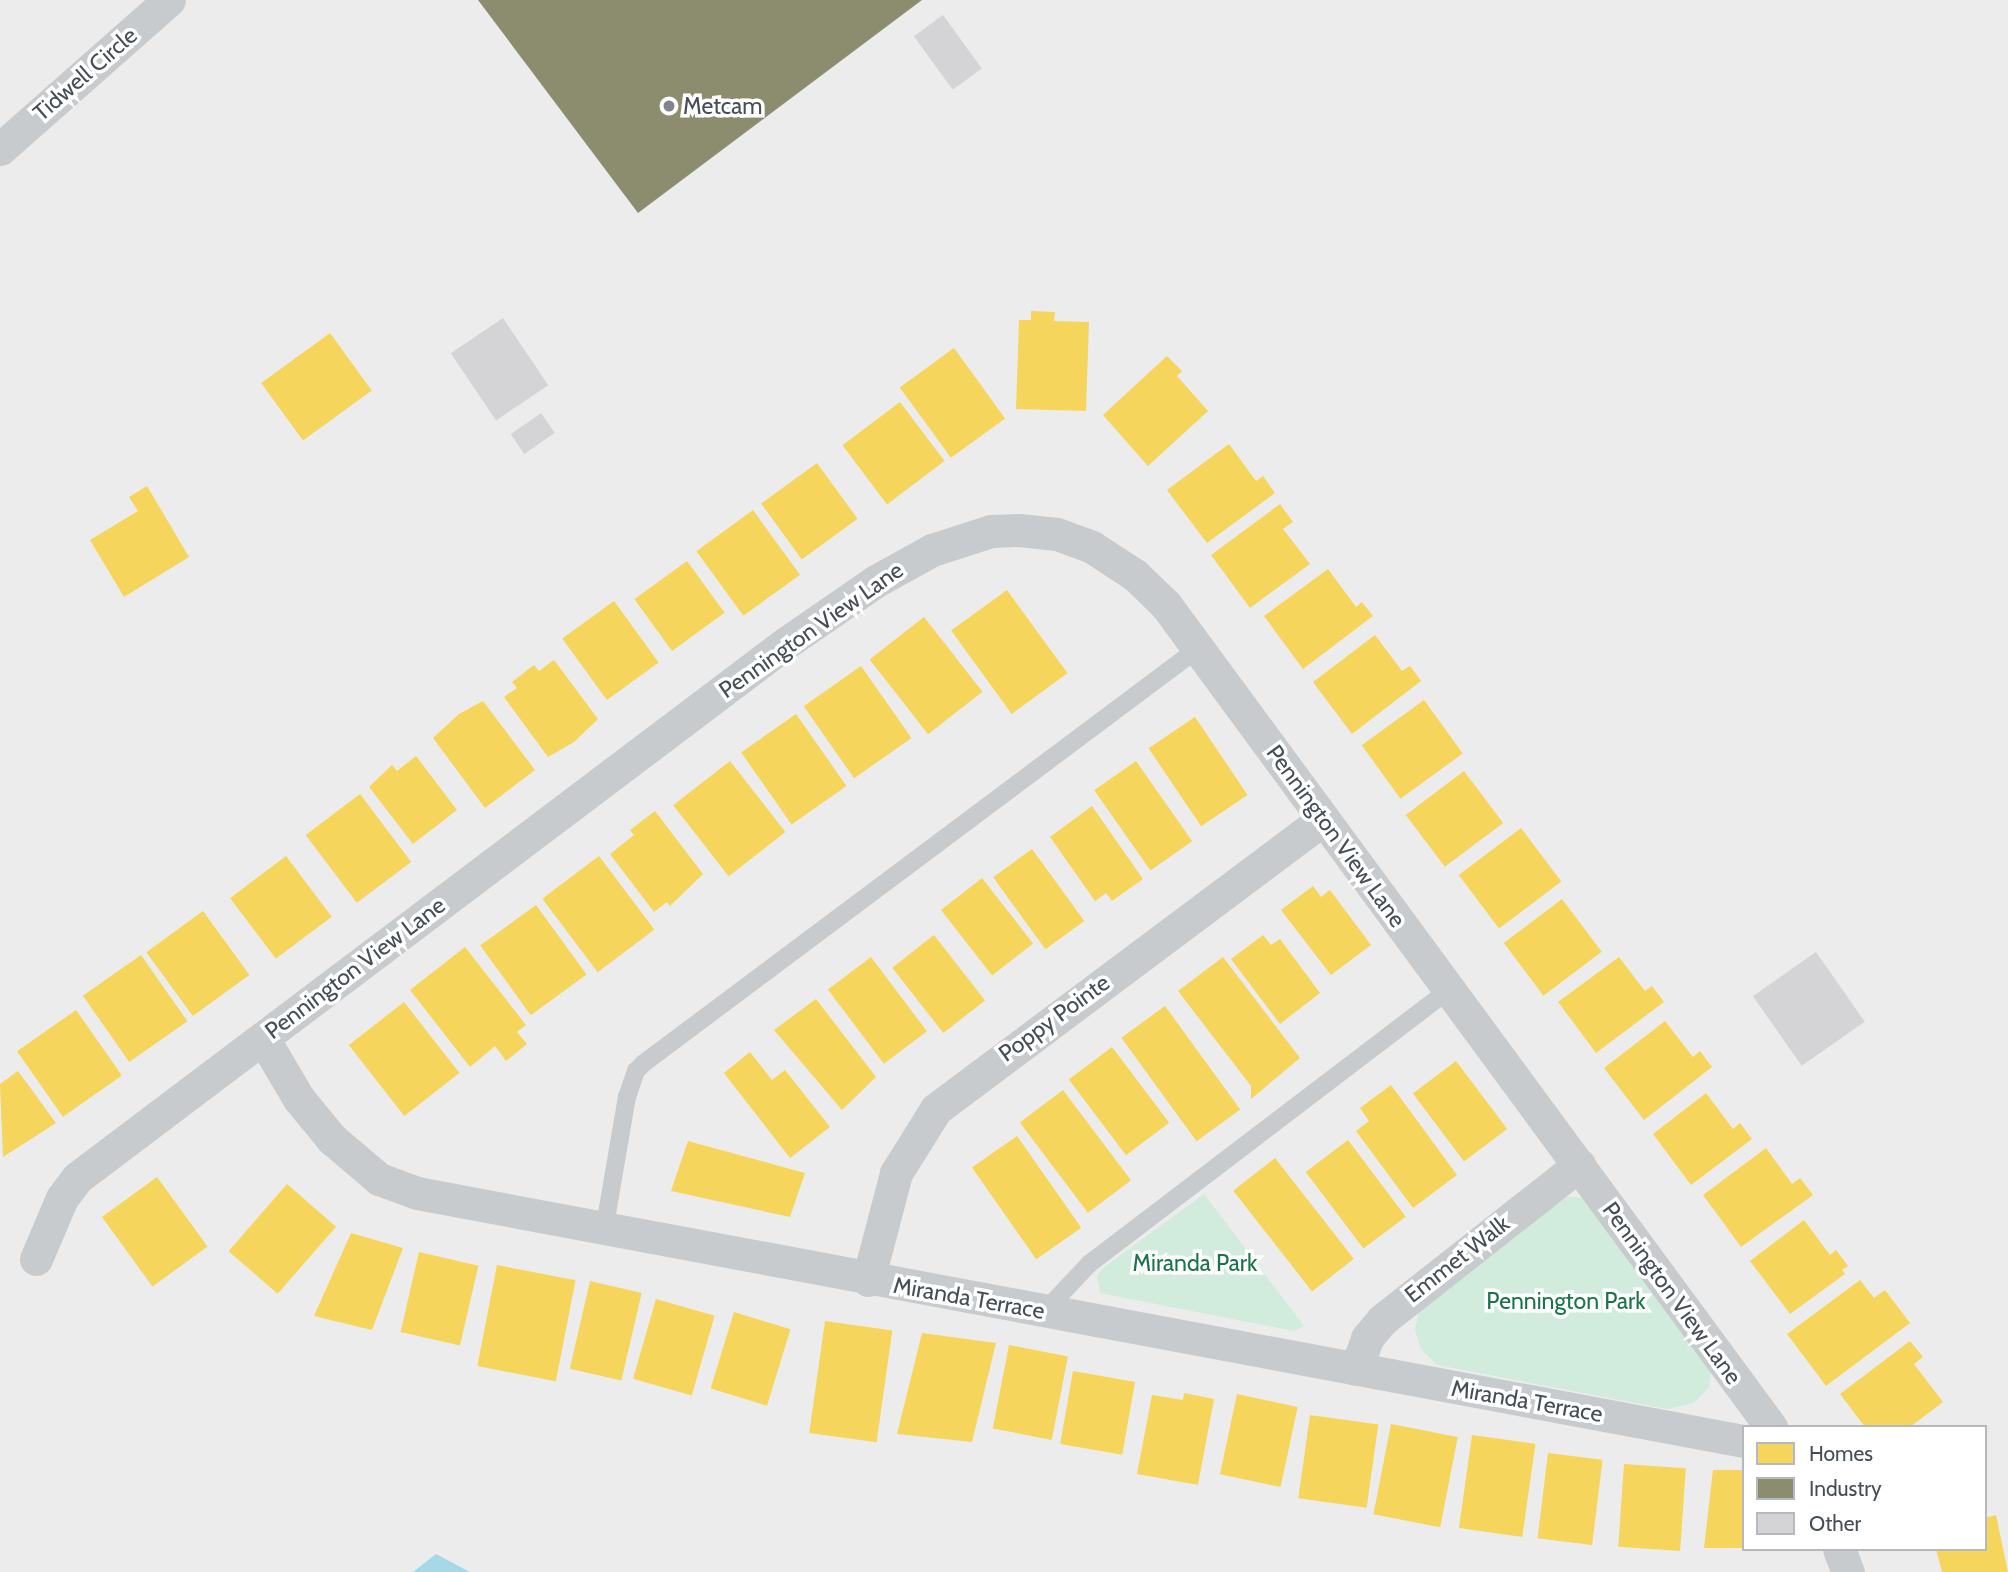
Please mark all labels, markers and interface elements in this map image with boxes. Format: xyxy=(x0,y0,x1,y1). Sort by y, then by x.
street label: Tidwell Circle xyxy=(28,21,142,127)
place label: Metcam xyxy=(683,92,762,120)
marker: Metcam xyxy=(661,98,677,114)
street label: Pennington View Lane xyxy=(714,556,908,704)
street label: Pennington View Lane xyxy=(1261,739,1411,933)
street label: Pennington View Lane xyxy=(259,891,451,1045)
street label: Poppy Pointe xyxy=(993,969,1115,1067)
street label: Pennington View Lane xyxy=(1597,1196,1747,1390)
street label: Emmet Walk xyxy=(1399,1210,1515,1308)
park label: Miranda Park xyxy=(1133,1249,1257,1277)
street label: Miranda Terrace xyxy=(891,1271,1047,1325)
park label: Pennington Park xyxy=(1486,1287,1646,1315)
street label: Miranda Terrace xyxy=(1449,1374,1605,1428)
legend xyxy=(1742,1425,1987,1551)
text: Homes xyxy=(1809,1441,1873,1466)
text: Industry xyxy=(1809,1476,1882,1501)
text: Other xyxy=(1809,1511,1861,1536)

